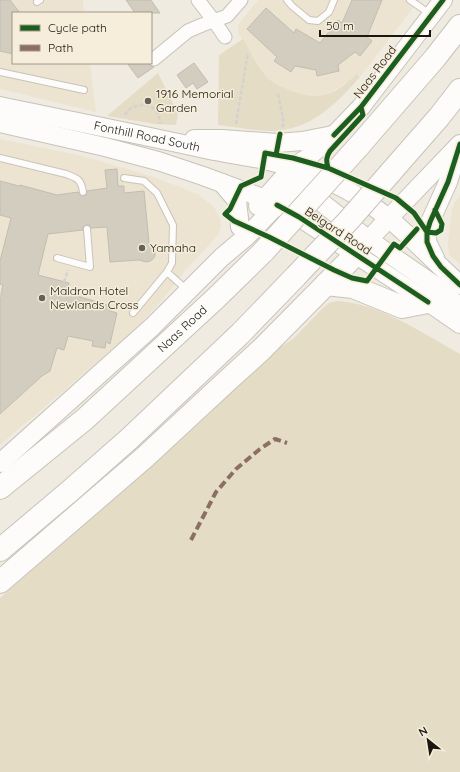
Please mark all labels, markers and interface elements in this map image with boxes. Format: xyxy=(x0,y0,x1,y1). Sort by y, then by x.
legend xyxy=(12,12,152,64)
scale bar xyxy=(320,12,430,38)
text: 50 m xyxy=(326,18,354,33)
text: Cycle path xyxy=(48,20,107,35)
text: Path xyxy=(48,40,73,55)
street label: Naas Road xyxy=(350,42,399,101)
place label: 1916 Memorial Garden xyxy=(156,86,234,115)
marker: 1916 Memorial Garden xyxy=(143,96,153,106)
street label: Fonthill Road South xyxy=(93,118,201,155)
street label: Belgard Road xyxy=(302,203,374,258)
place label: Yamaha xyxy=(150,240,196,255)
marker: Yamaha xyxy=(137,243,147,253)
place label: Maldron Hotel Newlands Cross xyxy=(50,283,139,312)
marker: Maldron Hotel Newlands Cross xyxy=(37,293,47,303)
street label: Naas Road xyxy=(154,302,210,355)
north arrow xyxy=(408,720,448,760)
text: N xyxy=(416,723,430,739)

